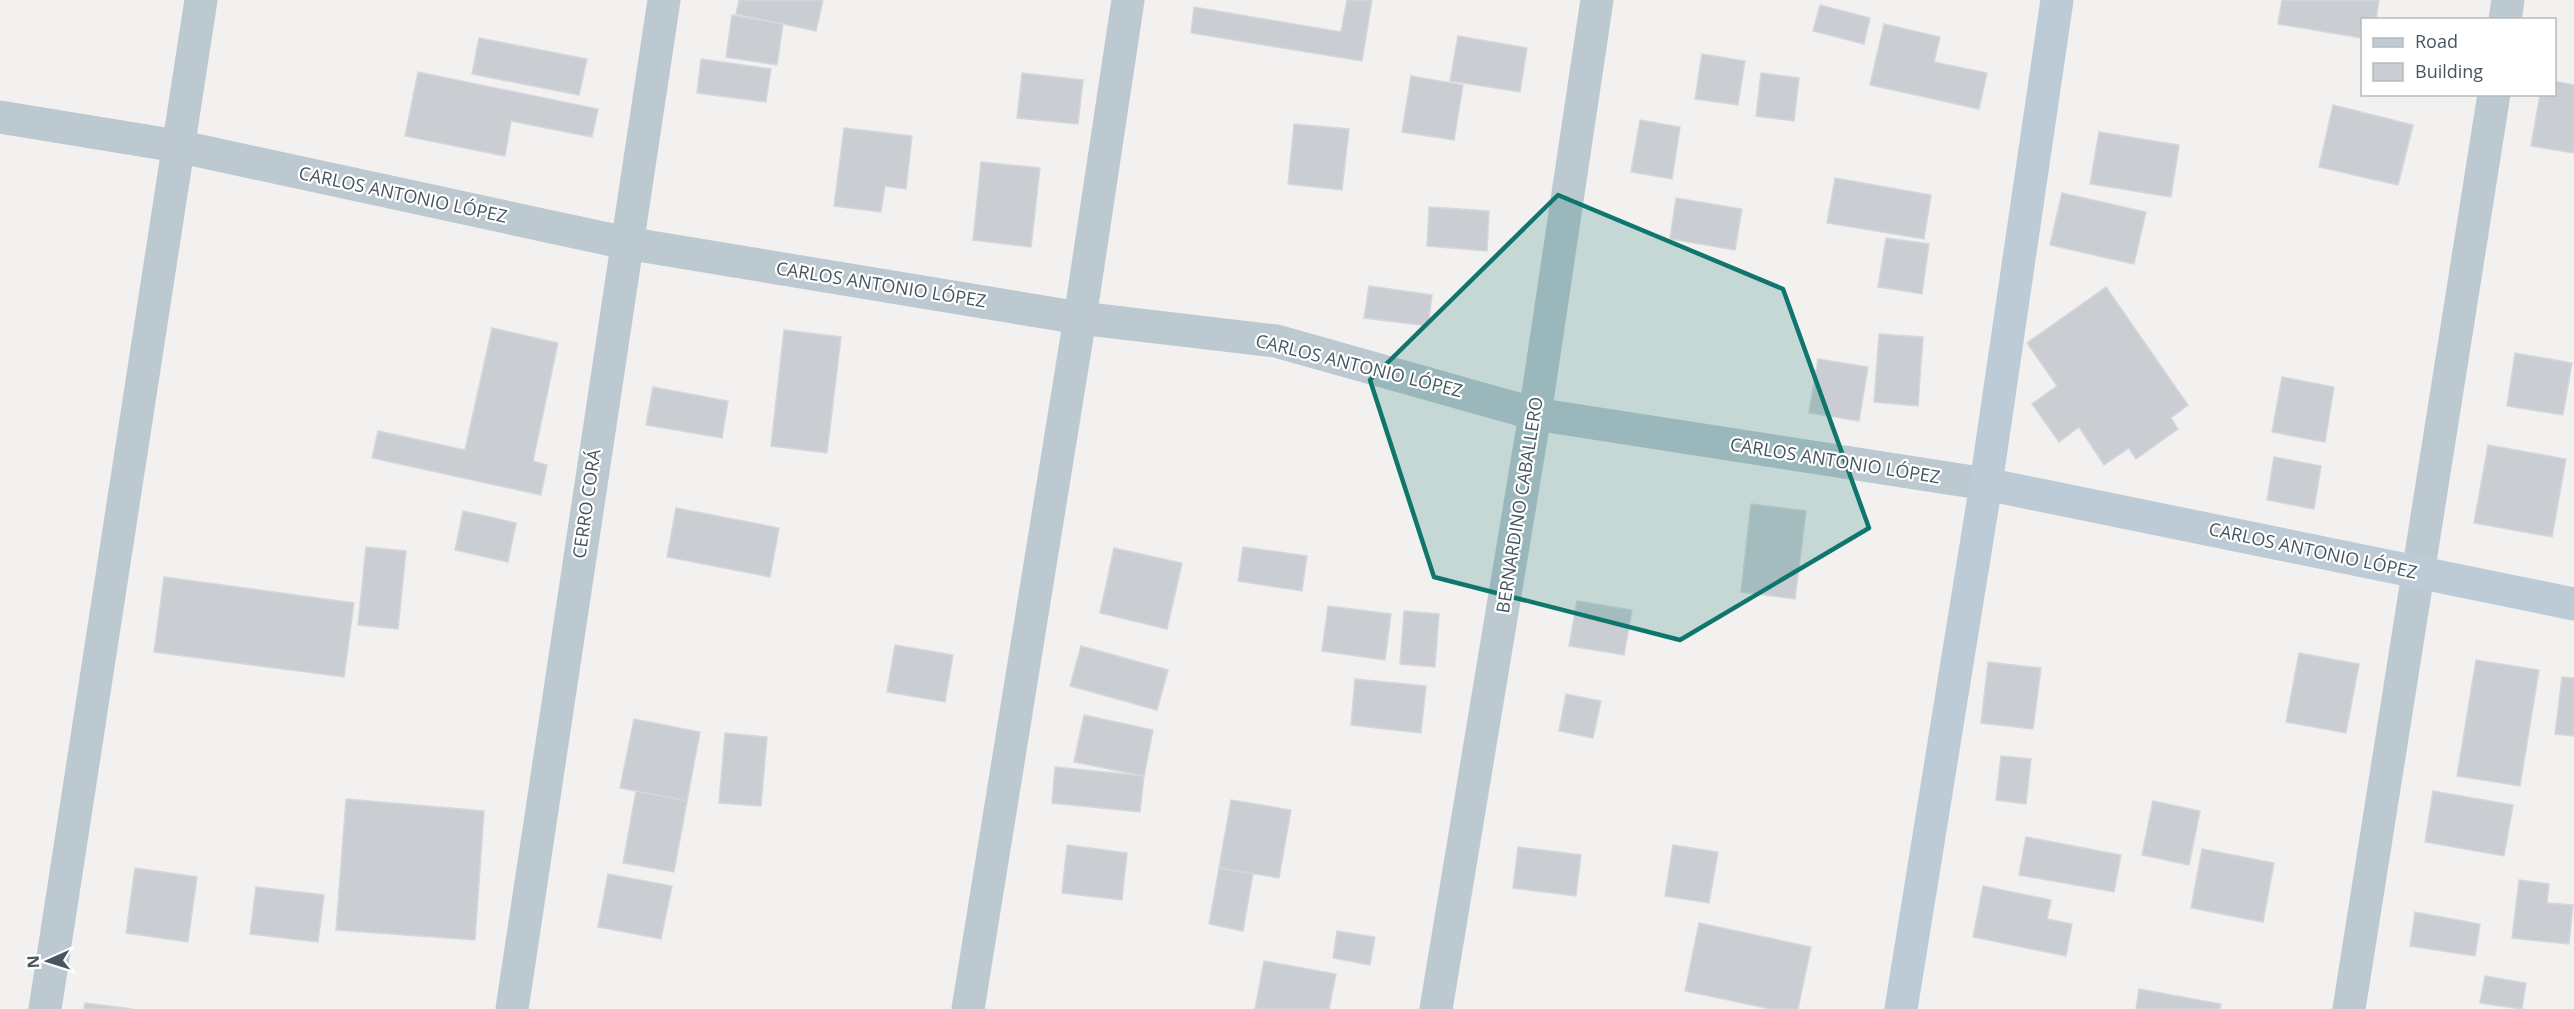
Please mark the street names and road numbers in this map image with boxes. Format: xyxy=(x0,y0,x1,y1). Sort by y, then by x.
street label: CARLOS ANTONIO LÓPEZ xyxy=(297,160,510,228)
street label: CARLOS ANTONIO LÓPEZ xyxy=(774,256,988,312)
street label: CARLOS ANTONIO LÓPEZ xyxy=(1253,328,1465,402)
street label: BERNARDINO CABALLERO xyxy=(1490,395,1548,615)
street label: CARLOS ANTONIO LÓPEZ xyxy=(1728,432,1942,488)
street label: CERRO CORÁ xyxy=(566,447,606,560)
street label: CARLOS ANTONIO LÓPEZ xyxy=(2207,516,2420,584)

